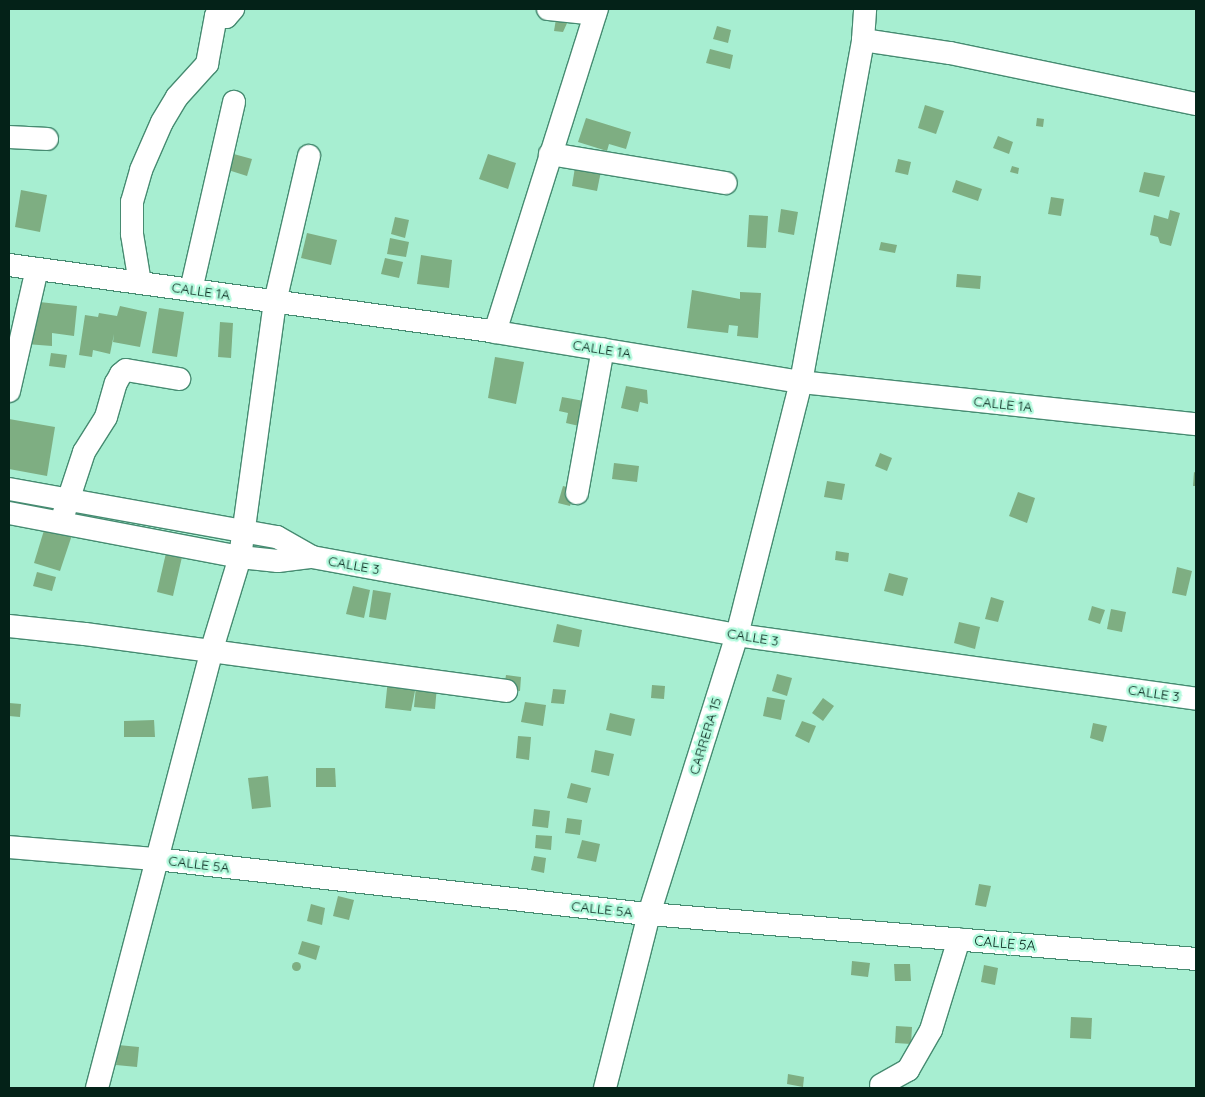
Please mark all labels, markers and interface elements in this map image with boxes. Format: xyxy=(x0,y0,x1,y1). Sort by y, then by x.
street label: CALLE 1A xyxy=(171,279,231,303)
street label: CALLE 1A xyxy=(571,336,633,362)
street label: CALLE 1A xyxy=(973,393,1033,415)
street label: CALLE 3 xyxy=(327,552,381,578)
street label: CALLE 3 xyxy=(726,625,780,649)
street label: CALLE 3 xyxy=(1127,681,1181,705)
street label: CARRERA 15 xyxy=(685,695,725,777)
street label: CALLE 5A xyxy=(167,852,231,876)
street label: CALLE 5A xyxy=(571,897,633,921)
street label: CALLE 5A xyxy=(974,932,1036,954)

